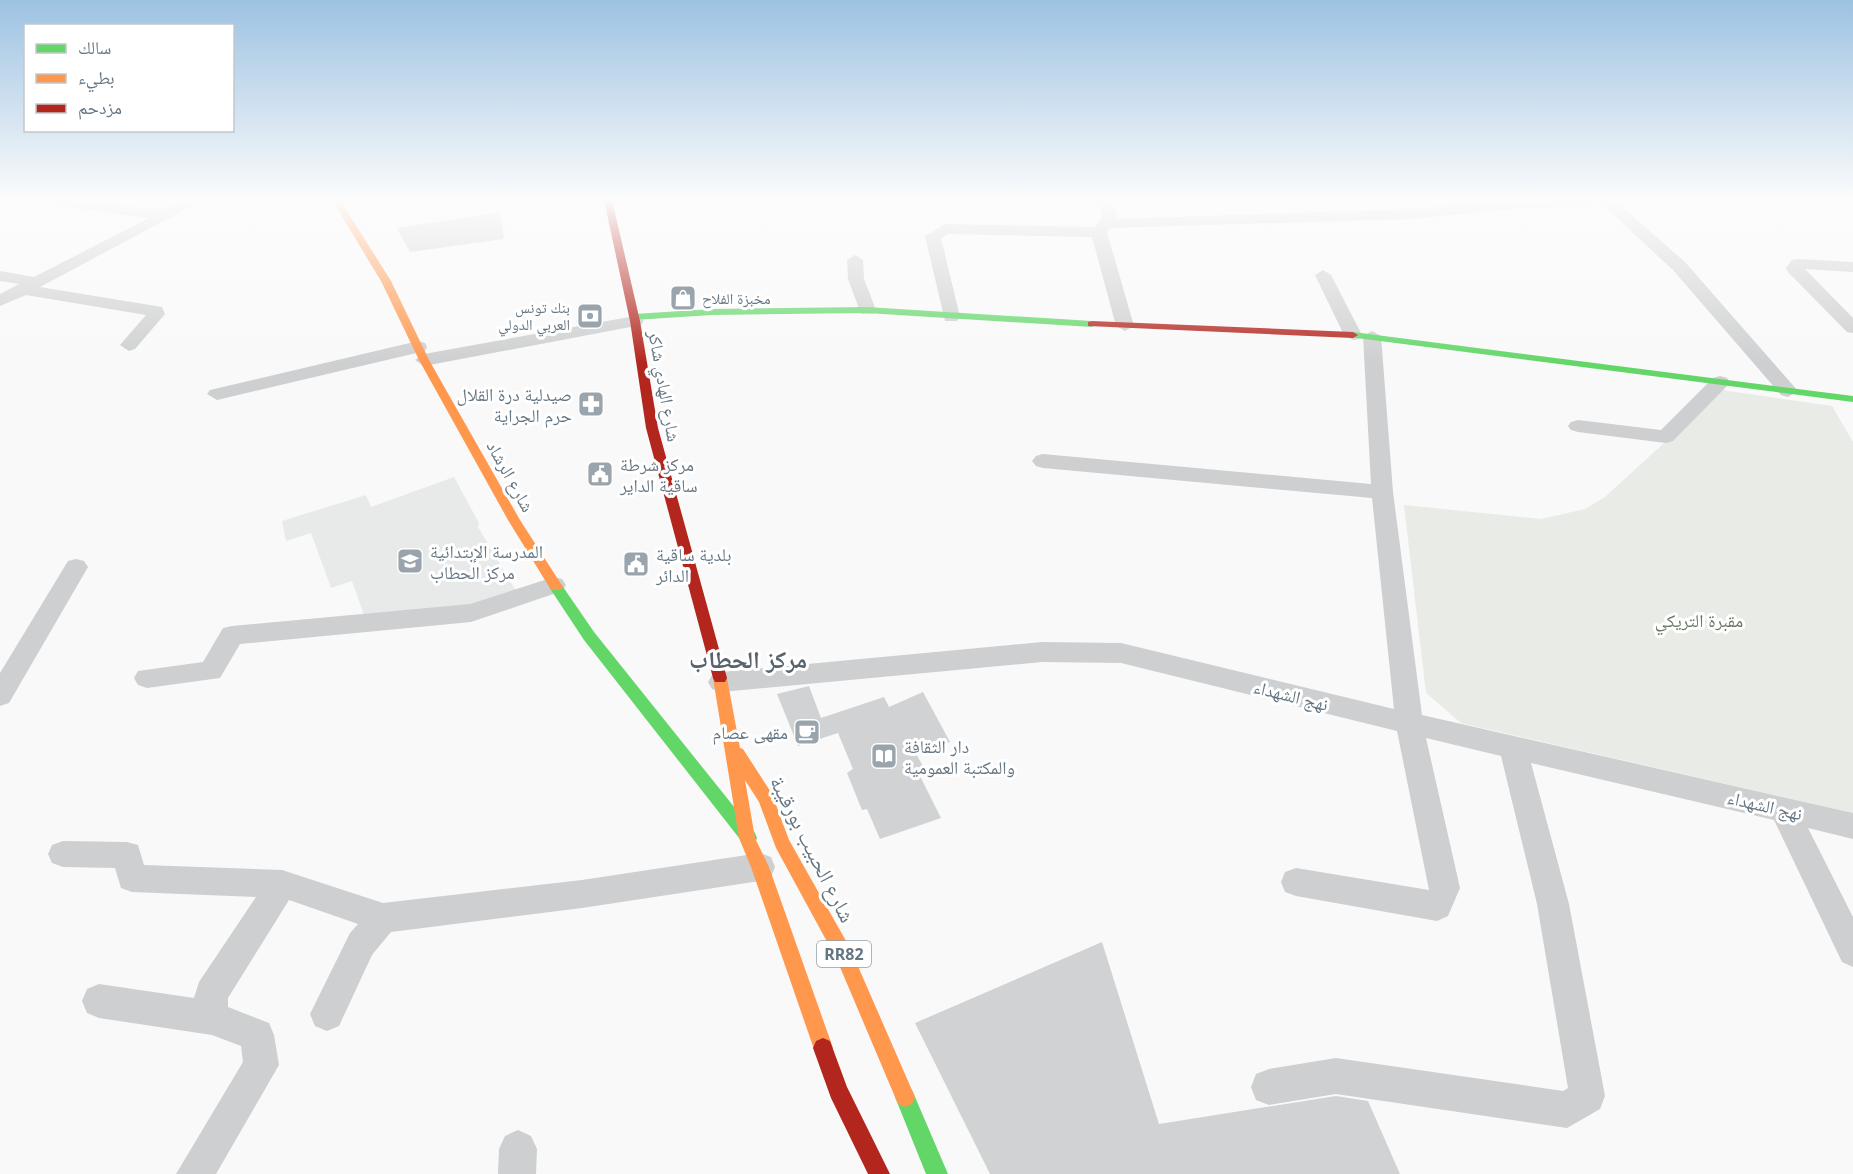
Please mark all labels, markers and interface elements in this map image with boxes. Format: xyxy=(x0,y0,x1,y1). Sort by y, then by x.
legend xyxy=(24,24,234,132)
text: سالك xyxy=(78,35,111,59)
text: بطيء xyxy=(78,65,115,93)
text: مزدحم xyxy=(78,95,122,120)
shop icon: مخبزة الفلاح xyxy=(668,283,698,313)
place label: مخبزة الفلاح xyxy=(702,288,771,309)
place label: بنك تونس العربي الدولي xyxy=(498,297,570,337)
bank icon: بنك تونس العربي الدولي xyxy=(575,301,605,331)
street label: شارع الهادي شاكر xyxy=(640,327,687,444)
place label: صيدلية درة القلال حرم الجراية xyxy=(457,382,572,428)
pharmacy icon: صيدلية درة القلال حرم الجراية xyxy=(576,389,606,419)
street label: شارع الرشاد xyxy=(482,436,540,516)
place label: مركز شرطة ساقية الداير xyxy=(619,452,698,497)
public building icon: مركز شرطة ساقية الداير xyxy=(585,459,615,489)
place label: المدرسة الإبتدائية مركز الحطاب xyxy=(430,539,543,584)
place label: بلدية ساقية الدائر xyxy=(655,542,732,587)
school or university icon: المدرسة الإبتدائية مركز الحطاب xyxy=(395,546,425,576)
public building icon: بلدية ساقية الدائر xyxy=(621,549,651,579)
park label: مقبرة التريكي xyxy=(1655,608,1743,636)
district label: مركز الحطاب xyxy=(689,642,807,675)
street label: نهج الشهداء xyxy=(1251,674,1331,717)
cafe icon: مقهى عصام xyxy=(792,717,822,747)
place label: مقهى عصام xyxy=(712,720,788,745)
place label: دار الثقافة والمكتبة العمومية xyxy=(904,734,1015,779)
library icon: دار الثقافة والمكتبة العمومية xyxy=(869,741,899,771)
street label: شارع الحبيب بورقيبة xyxy=(764,771,862,927)
street label: نهج الشهداء xyxy=(1725,785,1805,826)
road number: RR82 xyxy=(817,941,871,967)

